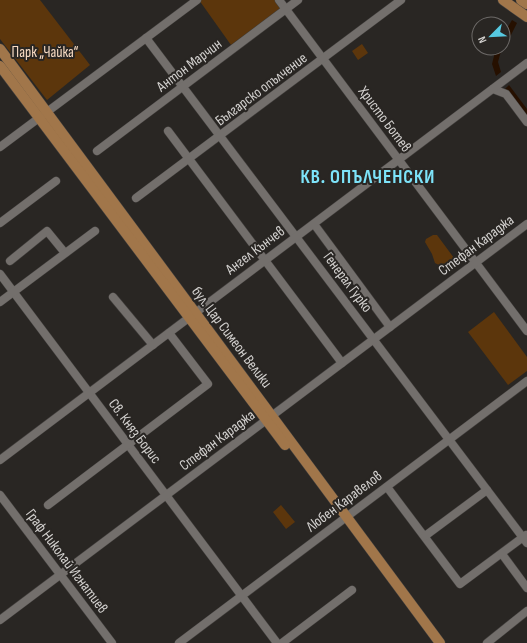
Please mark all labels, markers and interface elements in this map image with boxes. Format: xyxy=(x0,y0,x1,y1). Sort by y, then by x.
north arrow xyxy=(471,16,511,56)
text: N xyxy=(475,34,489,45)
street label: Антон Марчин xyxy=(152,35,226,97)
park label: Парк „Чайка“ xyxy=(12,43,79,62)
street label: Българско опълчение xyxy=(212,49,311,130)
street label: Христо Ботев xyxy=(353,82,416,156)
district label: КВ. ОПЪЛЧЕНСКИ xyxy=(301,166,435,189)
street label: Стефан Караджа xyxy=(435,211,518,280)
street label: Ангел Кънчев xyxy=(221,222,289,280)
street label: Генерал Гурко xyxy=(319,248,376,316)
street label: бул. Цар Симеон Велики xyxy=(187,283,276,392)
street label: Св. Княз Борис xyxy=(104,395,165,468)
street label: Стефан Караджа xyxy=(176,406,259,475)
street label: Любен Каравелов xyxy=(302,467,386,537)
street label: Граф Николай Игнатиев xyxy=(21,505,112,617)

